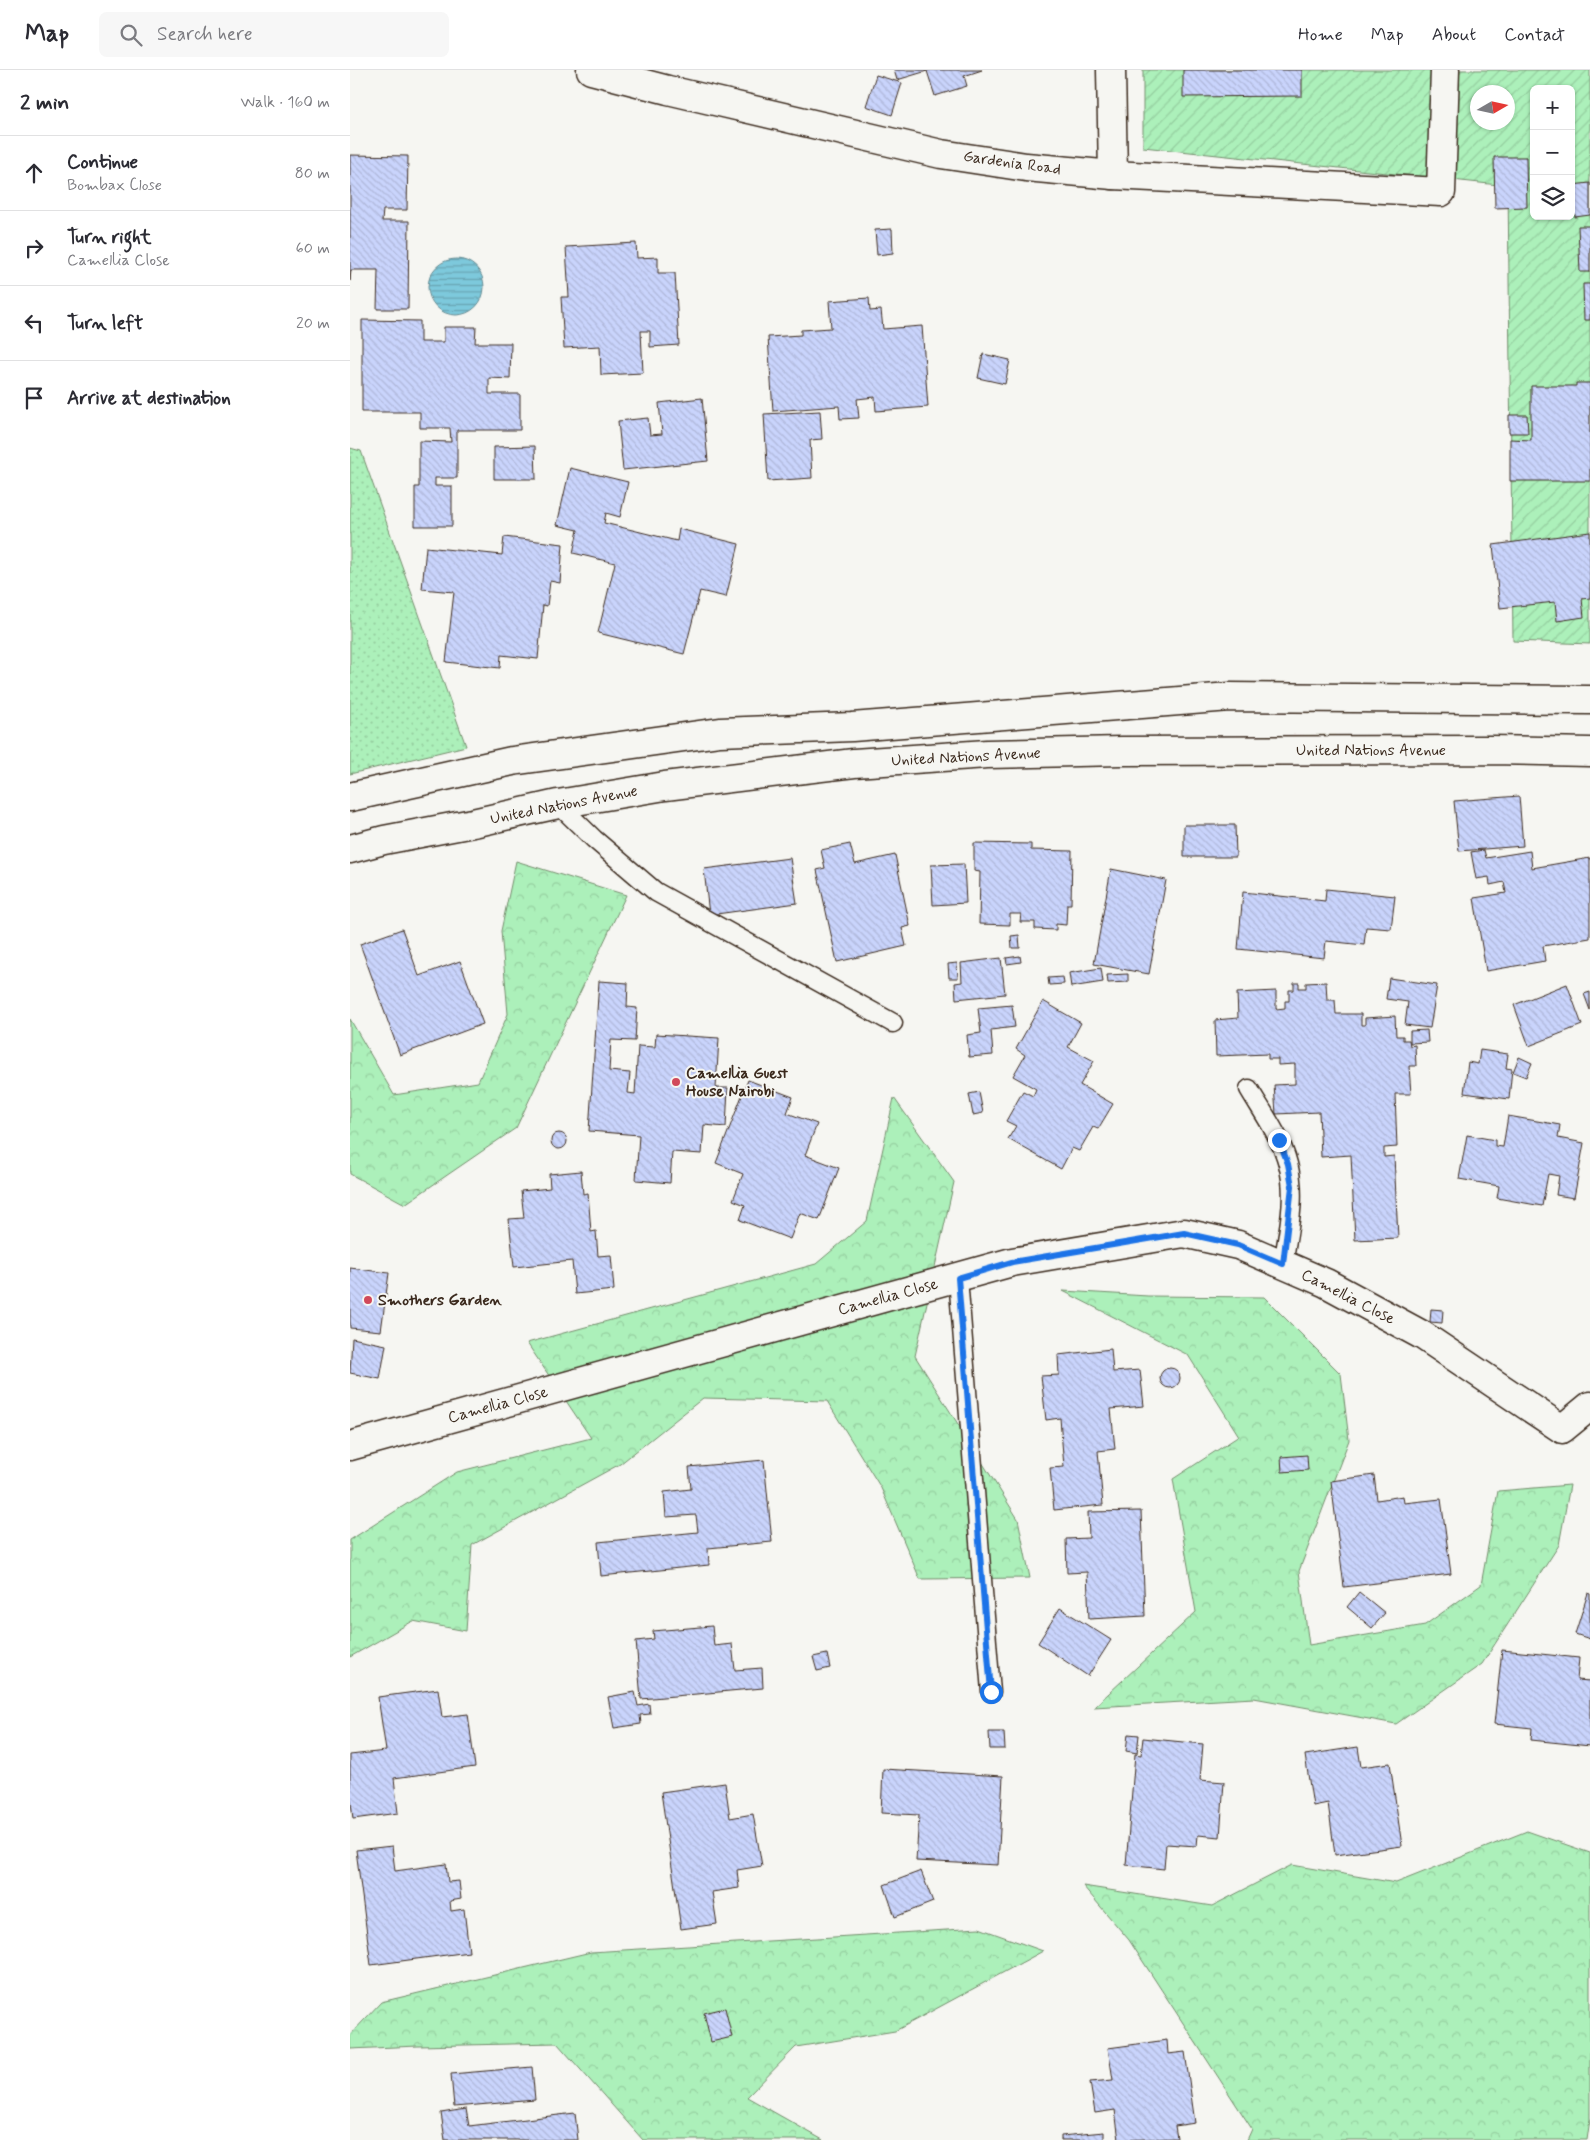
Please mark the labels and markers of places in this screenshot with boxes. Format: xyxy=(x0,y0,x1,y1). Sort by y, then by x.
place label: Camellia Guest House Nairobi xyxy=(686,1063,789,1102)
marker: Camellia Guest House Nairobi xyxy=(670,1076,682,1088)
place label: Smothers Garden xyxy=(378,1290,503,1311)
marker: Smothers Garden xyxy=(362,1294,374,1306)

